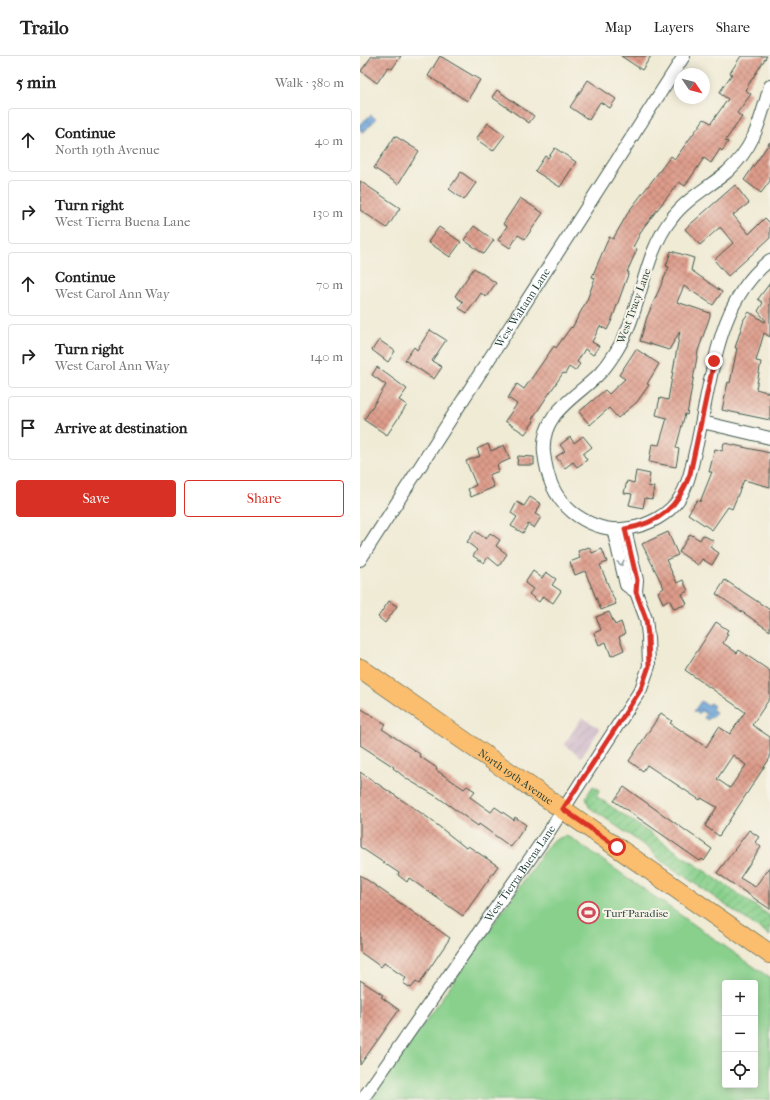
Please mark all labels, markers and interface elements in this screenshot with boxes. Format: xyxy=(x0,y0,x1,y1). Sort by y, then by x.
text: Trailo xyxy=(20,17,69,39)
text: Map xyxy=(605,19,632,36)
text: Layers xyxy=(654,19,694,36)
text: Share xyxy=(716,19,750,36)
north arrow xyxy=(674,68,710,104)
text: 5 min xyxy=(16,72,56,92)
text: Walk · 380 m xyxy=(275,75,344,90)
text: Continue xyxy=(55,124,115,142)
icon: ahead xyxy=(17,129,39,151)
text: 40 m xyxy=(315,133,343,148)
text: North 19th Avenue xyxy=(55,142,160,157)
text: Turn right xyxy=(55,196,124,214)
icon: right xyxy=(17,201,39,223)
text: 130 m xyxy=(312,205,343,220)
text: West Tierra Buena Lane xyxy=(55,214,190,229)
street label: West Waltann Lane xyxy=(491,265,553,351)
street label: West Tracy Lane xyxy=(614,266,654,346)
text: Continue xyxy=(55,268,115,286)
icon: ahead xyxy=(17,273,39,295)
text: 70 m xyxy=(316,277,343,292)
text: West Carol Ann Way xyxy=(55,286,170,301)
text: Turn right xyxy=(55,340,124,358)
icon: right xyxy=(17,345,39,367)
text: 140 m xyxy=(310,349,343,364)
route end xyxy=(705,352,723,370)
text: West Carol Ann Way xyxy=(55,358,170,373)
icon: arrive xyxy=(17,417,39,439)
text: Arrive at destination xyxy=(55,419,187,437)
button: Save xyxy=(16,480,176,517)
button: Share xyxy=(184,480,344,517)
one-way arrow xyxy=(616,560,624,566)
street label: North 19th Avenue xyxy=(476,746,556,808)
street label: West Tierra Buena Lane xyxy=(481,822,558,925)
route start xyxy=(608,838,626,856)
sports icon: Turf Paradise xyxy=(576,900,602,926)
place label: Turf Paradise xyxy=(604,907,669,920)
map controls xyxy=(722,980,758,1088)
button: + xyxy=(722,980,758,1016)
button: − xyxy=(722,1016,758,1052)
button: locate xyxy=(722,1052,758,1088)

